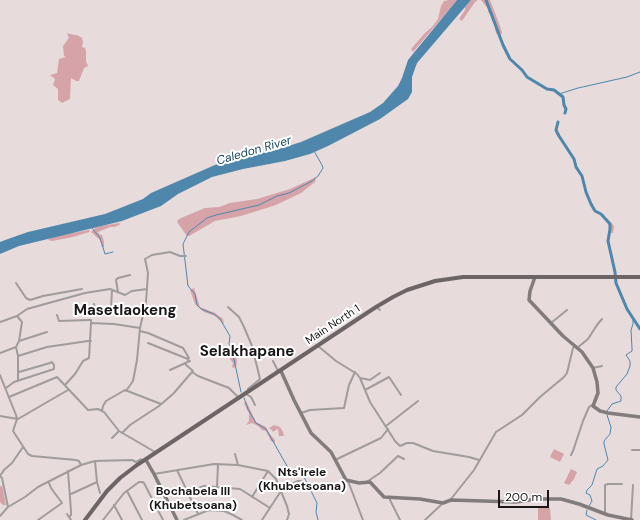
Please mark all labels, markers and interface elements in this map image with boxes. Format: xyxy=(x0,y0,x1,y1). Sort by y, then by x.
water label: Caledon River xyxy=(215,133,293,169)
district label: Masetlaokeng xyxy=(74,302,176,320)
street label: Main North 1 xyxy=(303,302,363,348)
district label: Selakhapane xyxy=(200,343,294,361)
district label: Nts'irele (Khubetsoana) xyxy=(258,466,346,494)
scale bar xyxy=(500,482,551,508)
district label: Bochabela III (Khubetsoana) xyxy=(149,485,237,513)
text: 200 m xyxy=(505,489,542,505)

